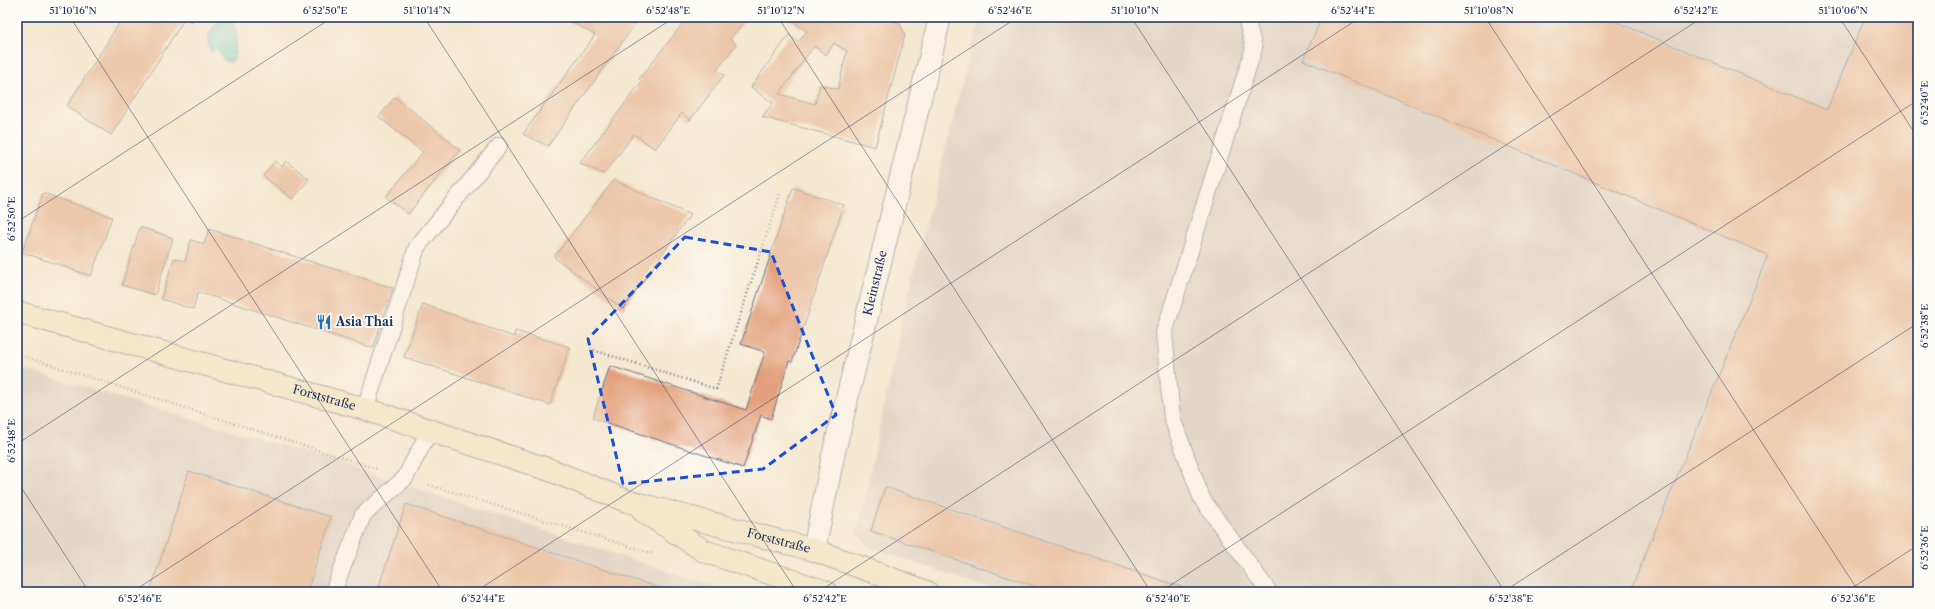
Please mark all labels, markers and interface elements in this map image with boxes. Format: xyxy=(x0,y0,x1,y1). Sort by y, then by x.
text: 51°10'16"N xyxy=(49,4,97,17)
text: 6°52'50"E xyxy=(303,4,347,17)
text: 51°10'14"N xyxy=(403,4,451,17)
text: 6°52'48"E xyxy=(646,4,690,17)
text: 51°10'12"N xyxy=(757,4,805,17)
text: 6°52'46"E xyxy=(988,4,1032,17)
text: 51°10'10"N xyxy=(1111,4,1159,17)
text: 6°52'44"E xyxy=(1331,4,1375,17)
text: 51°10'08"N xyxy=(1464,4,1514,17)
text: 6°52'42"E xyxy=(1674,4,1718,17)
text: 51°10'06"N xyxy=(1818,4,1868,17)
text: 6°52'40"E xyxy=(1918,81,1931,125)
text: 6°52'50"E xyxy=(5,197,18,241)
street label: Kleinstraße xyxy=(860,248,890,317)
text: 6°52'38"E xyxy=(1918,304,1931,348)
restaurant icon: Asia Thai xyxy=(315,313,333,331)
place label: Asia Thai xyxy=(335,314,394,329)
street label: Forststraße xyxy=(291,381,358,413)
text: 6°52'48"E xyxy=(5,419,18,463)
street label: Forststraße xyxy=(746,525,813,556)
text: 6°52'36"E xyxy=(1918,526,1931,570)
text: 6°52'46"E xyxy=(118,592,162,605)
text: 6°52'44"E xyxy=(461,592,505,605)
text: 6°52'42"E xyxy=(803,592,847,605)
text: 6°52'40"E xyxy=(1146,592,1190,605)
text: 6°52'38"E xyxy=(1489,592,1533,605)
text: 6°52'36"E xyxy=(1831,592,1875,605)

